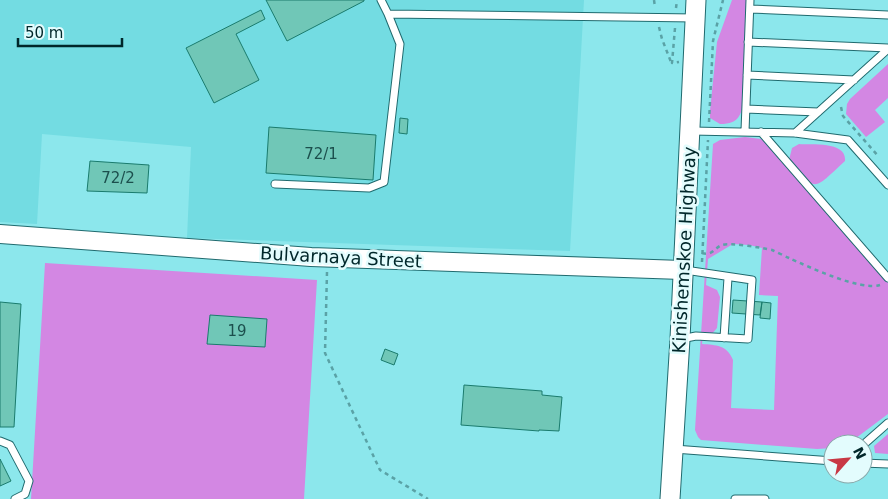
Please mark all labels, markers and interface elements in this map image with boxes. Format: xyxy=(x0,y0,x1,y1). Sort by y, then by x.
scale bar xyxy=(18,15,121,47)
text: 50 m xyxy=(25,24,63,42)
house number: 72/1 xyxy=(304,145,338,163)
street label: Kinishemskoe Highway xyxy=(668,146,700,354)
house number: 72/2 xyxy=(101,169,135,187)
street label: Bulvarnaya Street xyxy=(260,242,422,272)
house number: 19 xyxy=(227,322,247,340)
north arrow xyxy=(823,434,873,484)
text: N xyxy=(850,444,869,462)

